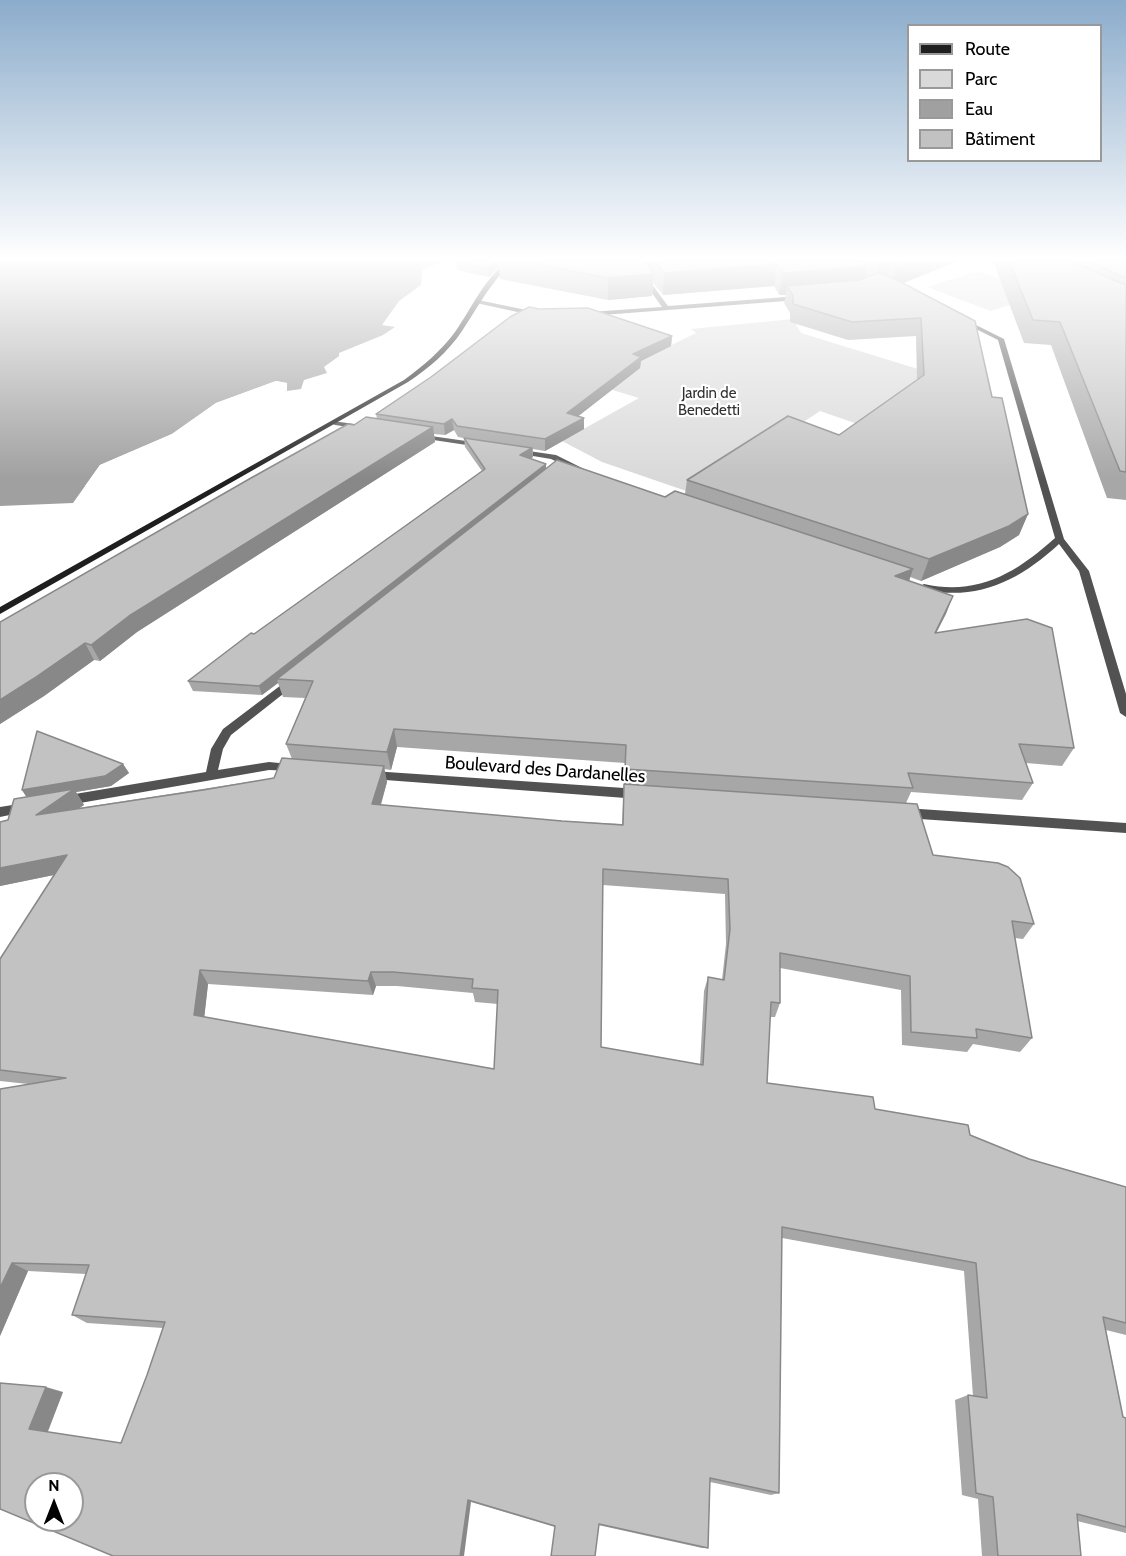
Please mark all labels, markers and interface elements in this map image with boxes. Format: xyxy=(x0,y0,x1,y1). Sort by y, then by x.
legend xyxy=(907,24,1102,162)
text: Route xyxy=(965,38,1010,60)
text: Parc xyxy=(965,68,997,90)
text: Eau xyxy=(965,98,993,120)
text: Bâtiment xyxy=(965,128,1035,150)
park label: Jardin de Benedetti xyxy=(678,385,740,420)
street label: Boulevard des Dardanelles xyxy=(444,752,646,788)
north arrow xyxy=(24,1472,84,1532)
text: N xyxy=(48,1476,60,1495)

